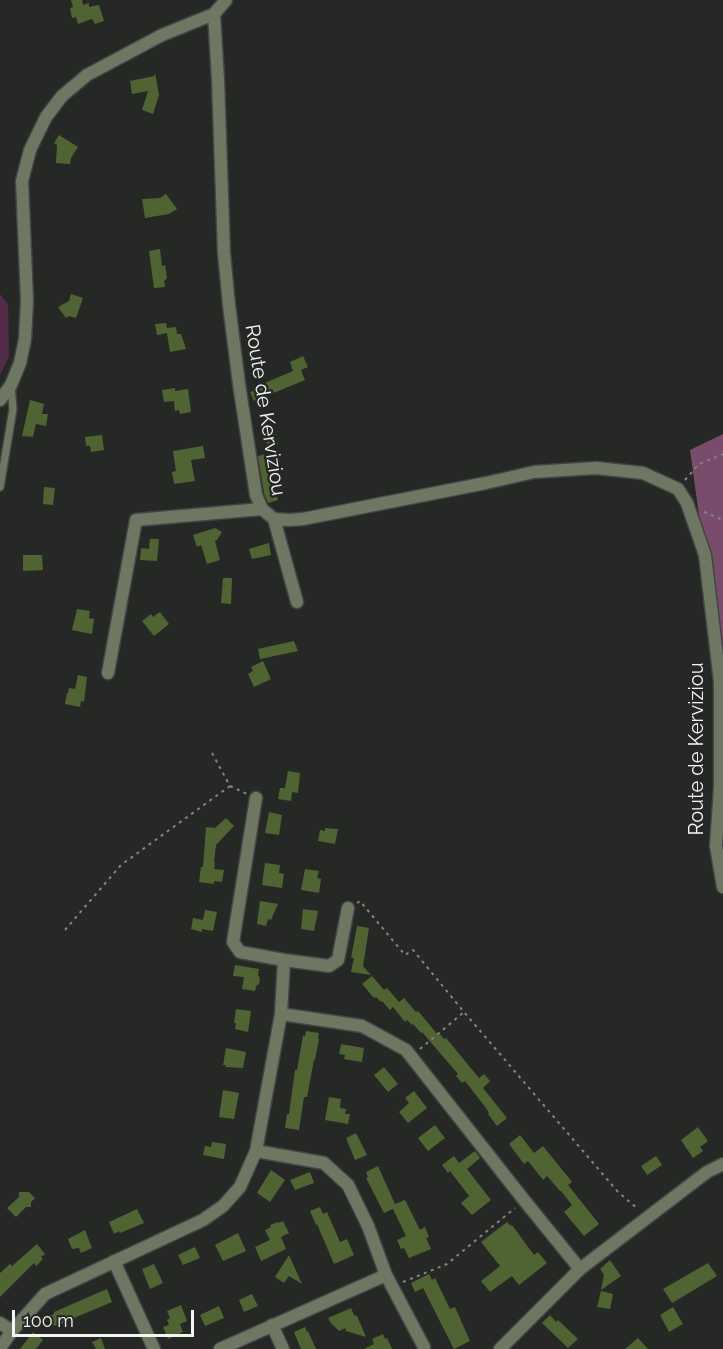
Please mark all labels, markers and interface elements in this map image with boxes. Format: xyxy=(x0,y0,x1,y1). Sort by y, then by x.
street label: Route de Kerviziou xyxy=(240,323,290,497)
street label: Route de Kerviziou xyxy=(685,662,709,836)
scale bar xyxy=(15,1298,196,1336)
text: 100 m xyxy=(23,1310,74,1331)

